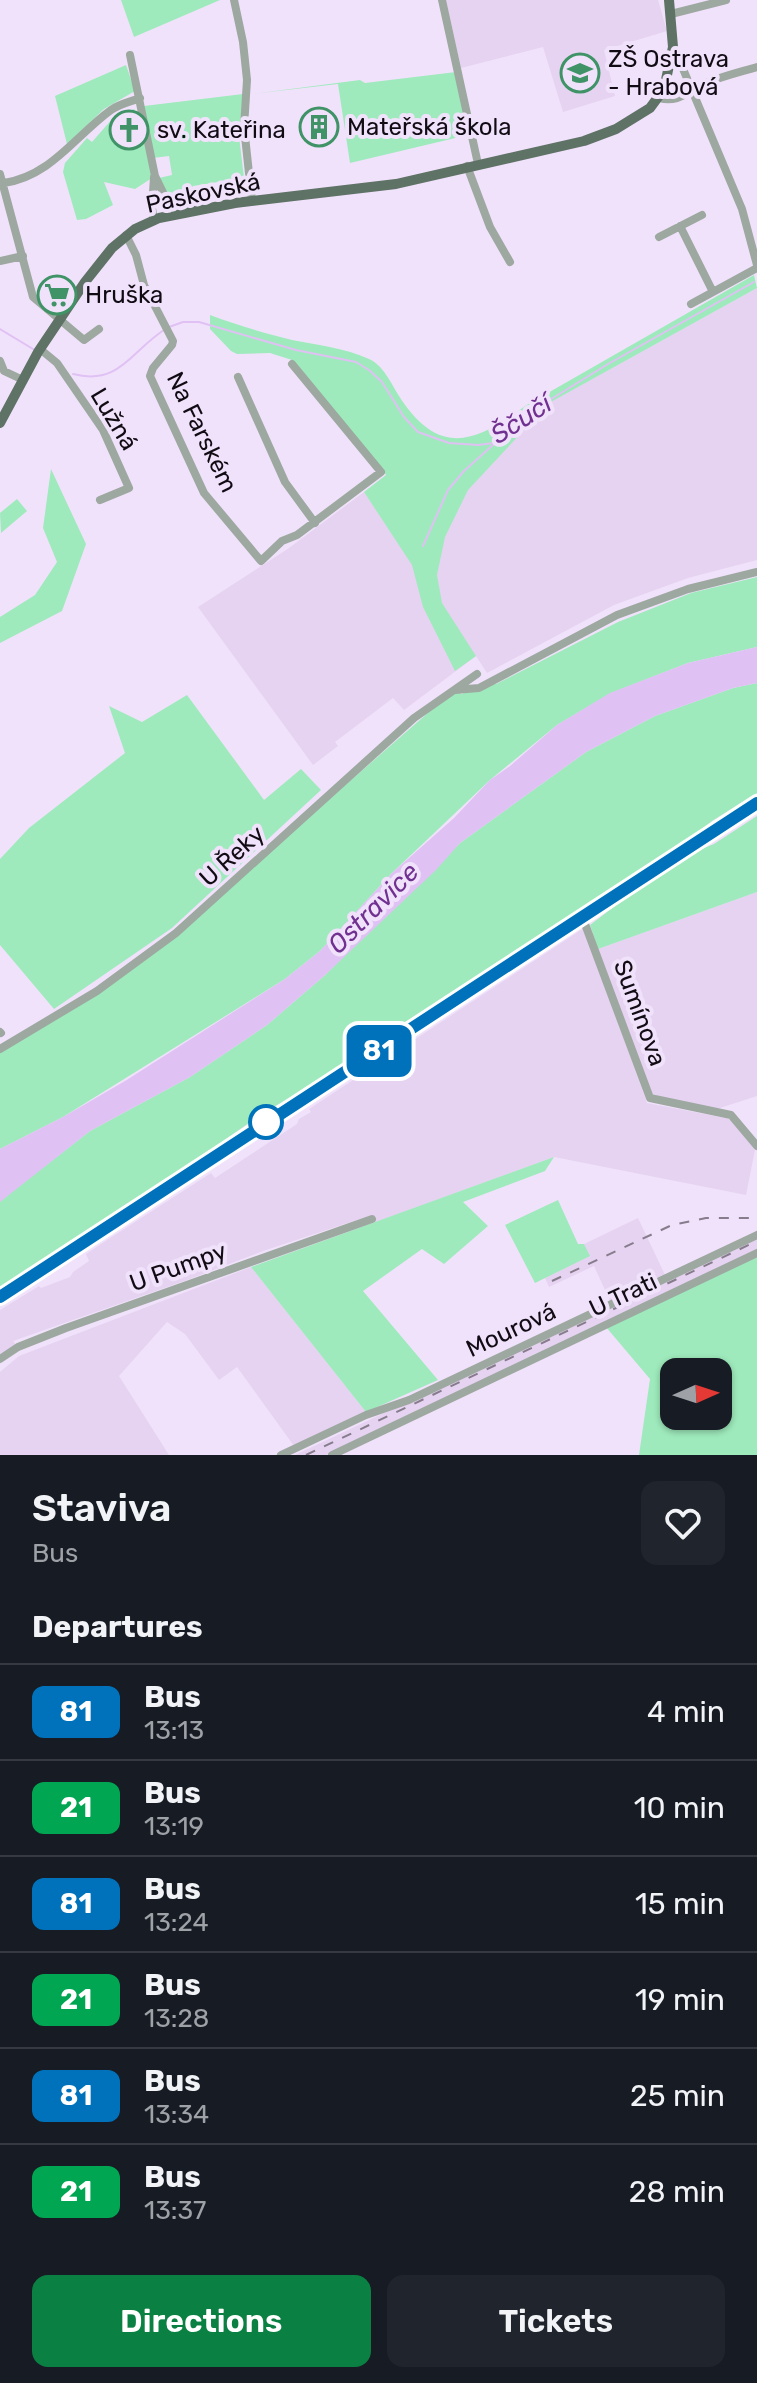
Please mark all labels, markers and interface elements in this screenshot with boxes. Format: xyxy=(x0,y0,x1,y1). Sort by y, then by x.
place label: ZŠ Ostrava - Hrabová xyxy=(608,45,729,101)
school or university icon: ZŠ Ostrava - Hrabová xyxy=(559,52,601,94)
building icon: Mateřská škola xyxy=(298,106,340,148)
church icon: sv. Kateřina xyxy=(108,109,150,151)
place label: Mateřská škola xyxy=(347,113,512,141)
place label: sv. Kateřina xyxy=(157,116,286,144)
street label: Paskovská xyxy=(143,167,263,219)
supermarket icon: Hruška xyxy=(36,274,78,316)
place label: Hruška xyxy=(85,281,163,309)
street label: Na Farském xyxy=(161,367,243,497)
street label: Lužná xyxy=(85,383,143,455)
water label: Ščučí xyxy=(485,386,561,451)
street label: U Řeky xyxy=(194,820,270,892)
water label: Ostravice xyxy=(322,856,425,960)
street label: Sumínova xyxy=(608,956,672,1070)
line badge: 81 xyxy=(343,1025,415,1077)
text: 81 xyxy=(363,1034,395,1067)
unlabelled marker xyxy=(249,1105,283,1139)
street label: U Pumpy xyxy=(126,1237,230,1297)
street label: U Trati xyxy=(585,1267,661,1323)
street label: Mourová xyxy=(462,1297,560,1363)
north arrow xyxy=(660,1358,732,1430)
map controls xyxy=(660,1358,732,1430)
button: heart xyxy=(641,1481,725,1565)
text: Staviva xyxy=(32,1485,171,1531)
text: Bus xyxy=(32,1538,78,1569)
text: Departures xyxy=(32,1609,203,1645)
text: Bus xyxy=(144,1679,201,1715)
text: 4 min xyxy=(647,1694,725,1730)
text: 81 xyxy=(60,1695,92,1728)
text: 13:13 xyxy=(144,1715,204,1746)
text: Bus xyxy=(144,1775,201,1811)
text: 10 min xyxy=(634,1790,725,1826)
text: 21 xyxy=(60,1791,92,1824)
text: 13:19 xyxy=(144,1811,204,1842)
text: Bus xyxy=(144,1871,201,1907)
text: 15 min xyxy=(635,1886,725,1922)
text: 81 xyxy=(60,1887,92,1920)
text: 13:24 xyxy=(144,1907,209,1938)
text: Bus xyxy=(144,1967,201,2003)
text: 19 min xyxy=(635,1982,725,2018)
text: 21 xyxy=(60,1983,92,2016)
text: 13:28 xyxy=(144,2003,209,2034)
text: Bus xyxy=(144,2063,201,2099)
text: 25 min xyxy=(630,2078,725,2114)
text: 81 xyxy=(60,2079,92,2112)
text: 13:34 xyxy=(144,2099,209,2130)
text: Bus xyxy=(144,2159,201,2195)
text: 28 min xyxy=(629,2174,725,2210)
text: 21 xyxy=(60,2175,92,2208)
text: 13:37 xyxy=(144,2195,206,2226)
button: Directions xyxy=(32,2275,371,2367)
button: Tickets xyxy=(387,2275,725,2367)

